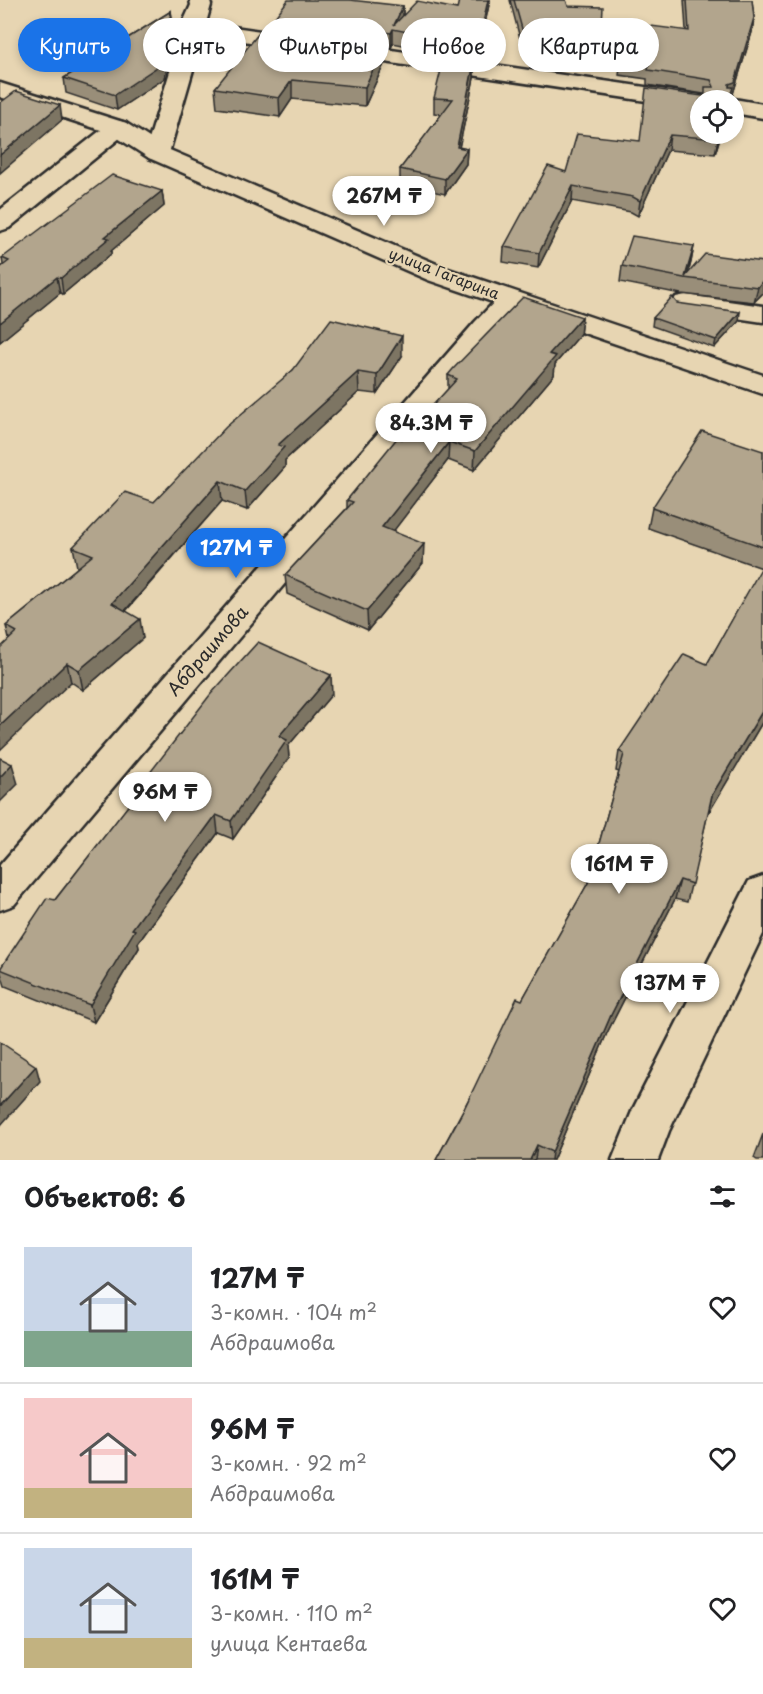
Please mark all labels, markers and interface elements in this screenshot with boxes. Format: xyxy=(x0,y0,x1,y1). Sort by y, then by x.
chip: Купить xyxy=(18,18,131,72)
chip: Снять xyxy=(143,18,246,72)
chip: Фильтры xyxy=(258,18,389,72)
chip: Новое xyxy=(401,18,506,72)
chip: Квартира xyxy=(518,18,659,72)
map controls xyxy=(690,90,744,144)
button: locate xyxy=(690,90,744,144)
pin: 267M ₸ xyxy=(335,176,433,227)
text: 267M ₸ xyxy=(346,180,422,210)
street label: улица Гагарина xyxy=(386,241,504,305)
pin: 84.3M ₸ xyxy=(376,403,486,454)
text: 84.3M ₸ xyxy=(389,407,473,437)
pin: 127M ₸ xyxy=(187,528,285,579)
text: 127M ₸ xyxy=(200,532,272,562)
street label: Абдраимова xyxy=(160,598,254,701)
pin: 96M ₸ xyxy=(123,772,207,823)
text: 96M ₸ xyxy=(133,776,197,806)
pin: 161M ₸ xyxy=(570,844,668,895)
text: 161M ₸ xyxy=(585,848,653,878)
pin: 137M ₸ xyxy=(621,963,719,1014)
text: 137M ₸ xyxy=(634,967,706,997)
text: Объектов: 6 xyxy=(24,1177,186,1216)
icon: filters xyxy=(706,1180,739,1213)
text: 127M ₸ xyxy=(210,1258,304,1297)
icon: home xyxy=(72,1271,144,1343)
icon: heart xyxy=(706,1291,739,1324)
text: 3-комн. · 104 m² xyxy=(210,1297,377,1327)
text: Абдраимова xyxy=(210,1327,335,1357)
text: 96M ₸ xyxy=(210,1409,294,1448)
icon: home xyxy=(72,1422,144,1494)
icon: heart xyxy=(706,1442,739,1475)
text: 3-комн. · 92 m² xyxy=(210,1448,367,1478)
text: Абдраимова xyxy=(210,1478,335,1508)
text: 161M ₸ xyxy=(210,1559,299,1598)
icon: home xyxy=(72,1572,144,1644)
icon: heart xyxy=(706,1592,739,1625)
text: 3-комн. · 110 m² xyxy=(210,1598,373,1628)
text: улица Кентаева xyxy=(210,1628,367,1658)

